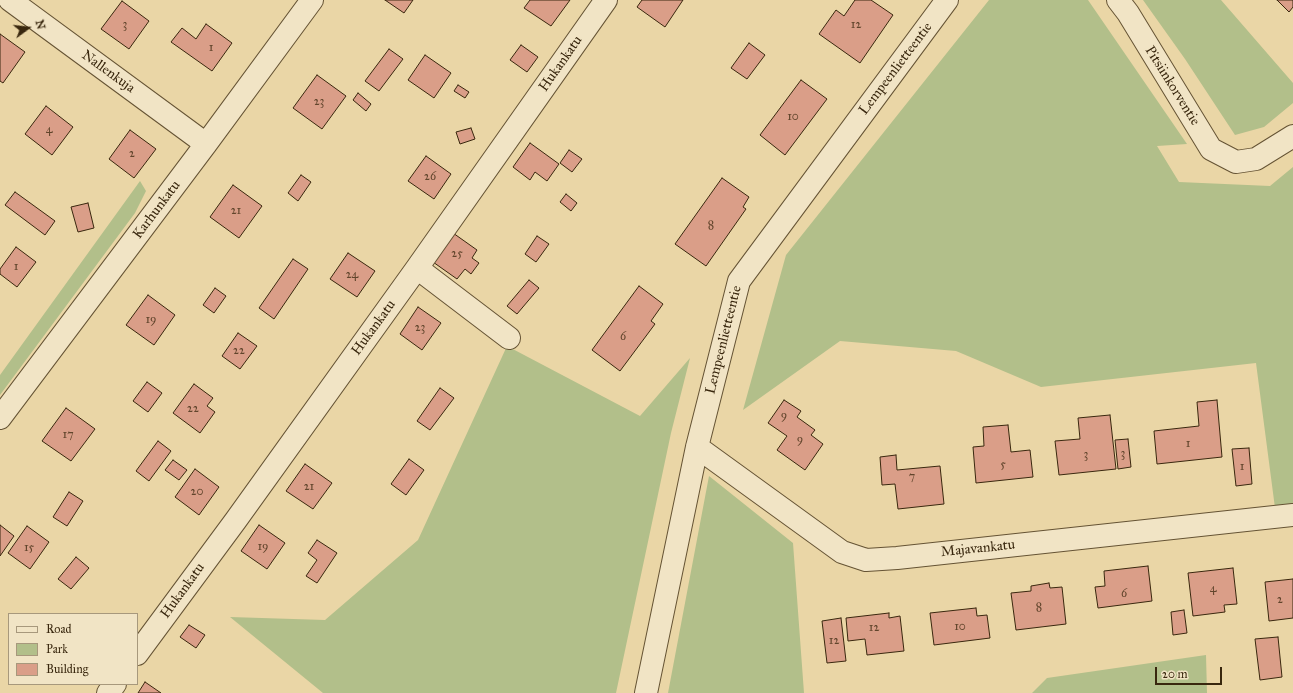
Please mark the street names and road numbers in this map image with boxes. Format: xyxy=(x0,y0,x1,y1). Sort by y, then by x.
street label: Lempeenlietteentie xyxy=(856,20,936,118)
street label: Hukankatu xyxy=(536,33,586,95)
street label: Pitsiinkorventie xyxy=(1141,43,1203,129)
street label: Nallenkuja xyxy=(78,47,138,97)
street label: Karhunkatu xyxy=(130,178,184,242)
street label: Lempeenlietteentie xyxy=(702,284,746,396)
street label: Hukankatu xyxy=(348,297,400,359)
street label: Majavankatu xyxy=(940,537,1016,561)
street label: Hukankatu xyxy=(157,560,209,622)

